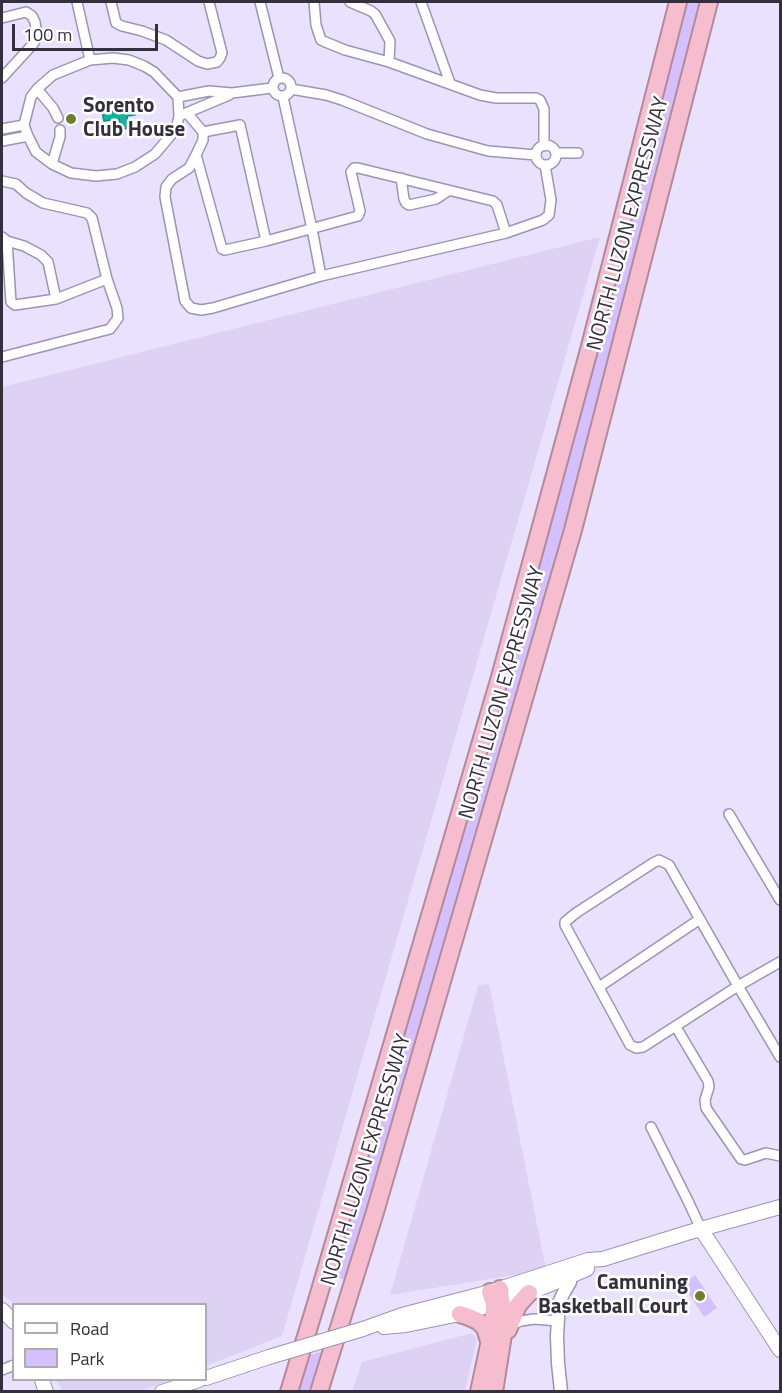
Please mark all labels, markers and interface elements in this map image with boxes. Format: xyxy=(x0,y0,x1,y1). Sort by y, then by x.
scale bar xyxy=(15,12,160,50)
text: 100 m xyxy=(23,21,72,48)
place label: Sorento Club House xyxy=(83,94,185,144)
street label: NORTH LUZON EXPRESSWAY xyxy=(583,94,675,354)
marker: Sorento Club House xyxy=(64,112,78,126)
street label: NORTH LUZON EXPRESSWAY xyxy=(455,564,551,822)
street label: NORTH LUZON EXPRESSWAY xyxy=(317,1031,417,1289)
place label: Camuning Basketball Court xyxy=(538,1271,688,1321)
marker: Camuning Basketball Court xyxy=(693,1289,707,1303)
legend xyxy=(12,1303,207,1381)
text: Road xyxy=(70,1315,109,1342)
text: Park xyxy=(70,1345,104,1372)

